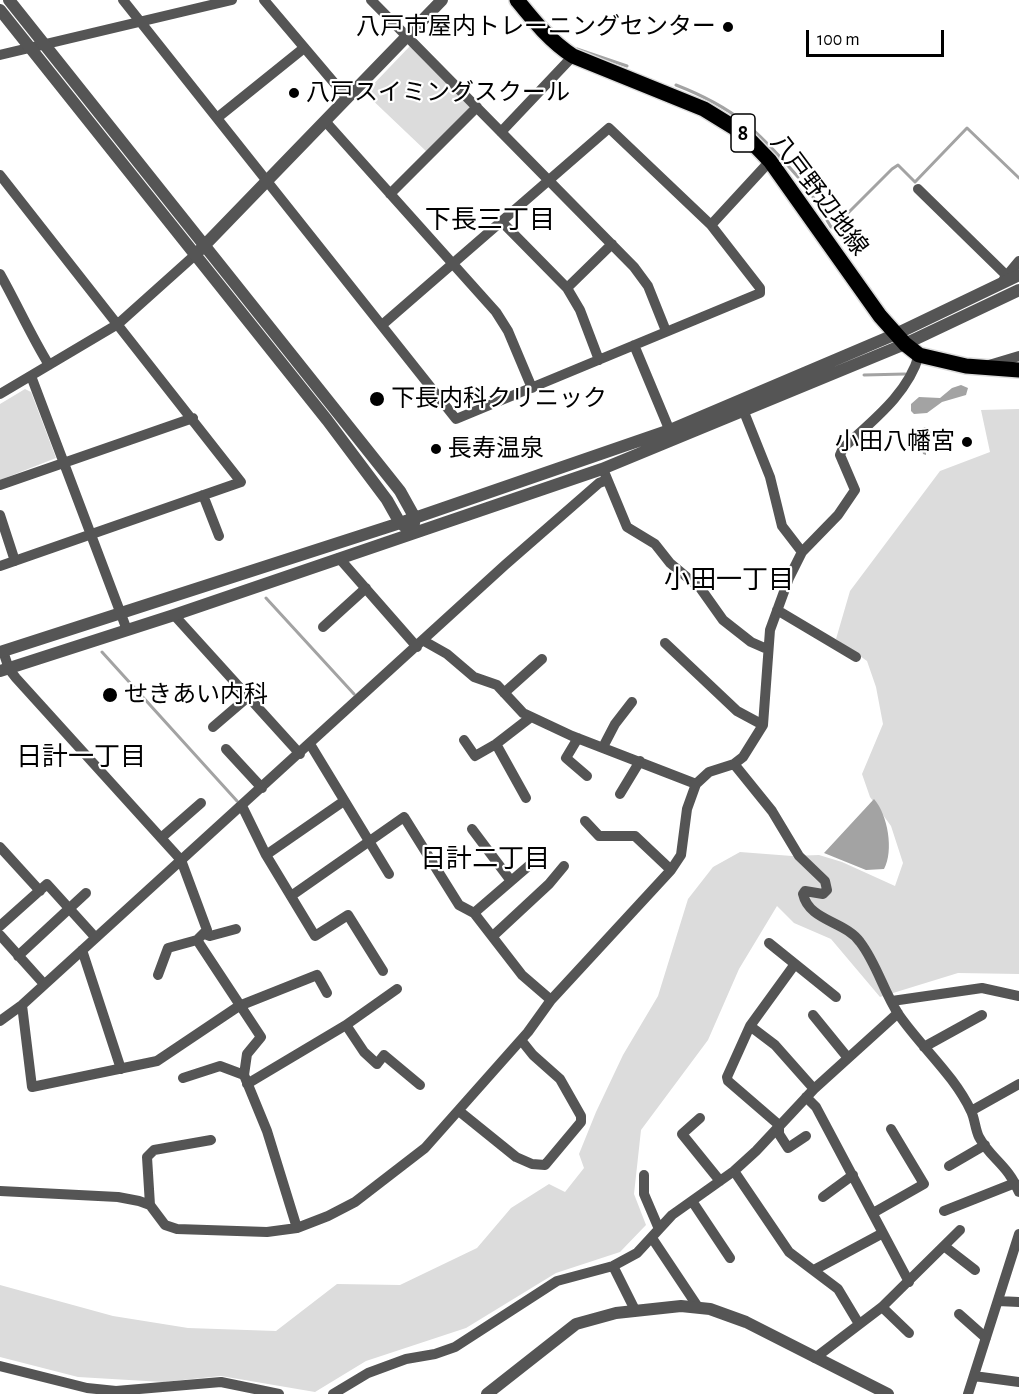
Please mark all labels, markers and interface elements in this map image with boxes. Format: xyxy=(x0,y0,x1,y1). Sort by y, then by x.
place label: 八戸市屋内トレーニングセンター xyxy=(356,13,716,41)
scale bar xyxy=(809,18,947,56)
marker: 八戸市屋内トレーニングセンター xyxy=(721,20,735,34)
text: 100 m xyxy=(817,31,860,49)
place label: 八戸スイミングスクール xyxy=(306,79,570,107)
marker: 八戸スイミングスクール xyxy=(287,86,301,100)
road number: 8 xyxy=(731,114,755,152)
street label: 八戸野辺地線 xyxy=(764,129,874,261)
district label: 下長三丁目 xyxy=(425,204,555,236)
place label: 下長内科クリニック xyxy=(391,385,607,413)
marker: 下長内科クリニック xyxy=(368,390,386,408)
place label: 小田八幡宮 xyxy=(835,428,955,456)
place label: 長寿温泉 xyxy=(448,435,544,463)
marker: 小田八幡宮 xyxy=(960,435,974,449)
marker: 長寿温泉 xyxy=(429,442,443,456)
district label: 小田一丁目 xyxy=(664,564,794,596)
place label: せきあい内科 xyxy=(124,681,268,709)
marker: せきあい内科 xyxy=(101,686,119,704)
district label: 日計一丁目 xyxy=(16,741,146,773)
district label: 日計二丁目 xyxy=(420,843,550,875)

